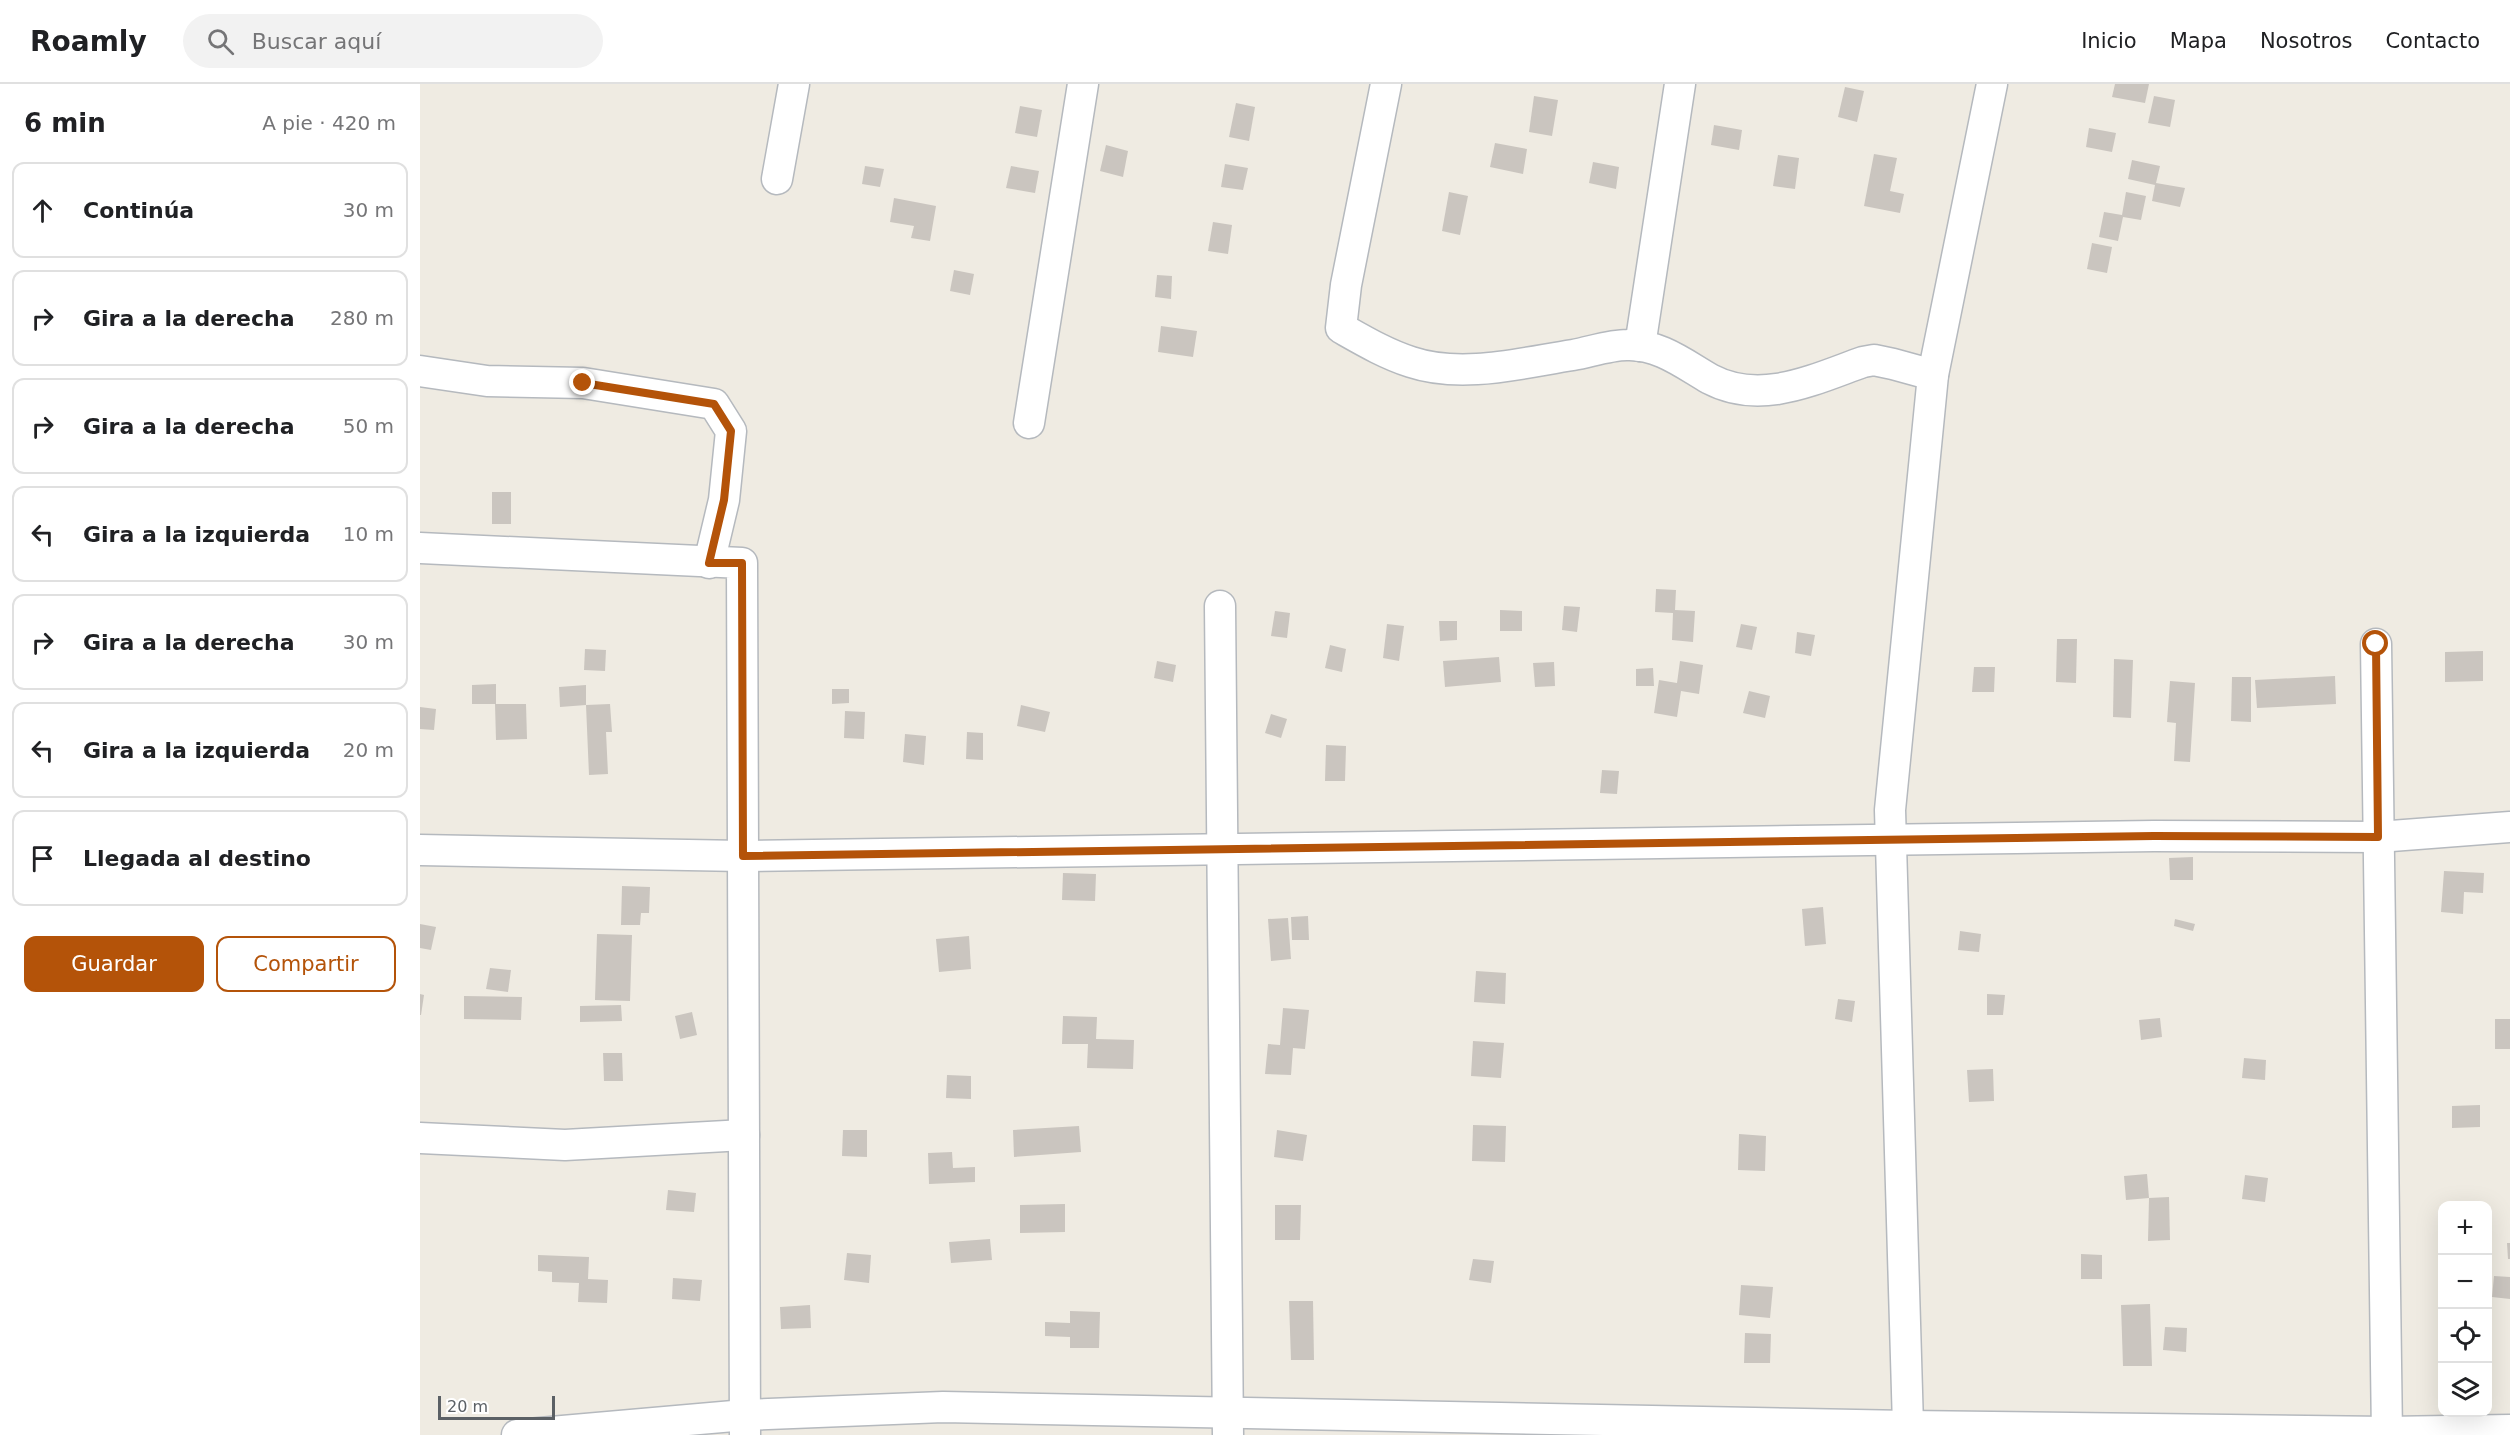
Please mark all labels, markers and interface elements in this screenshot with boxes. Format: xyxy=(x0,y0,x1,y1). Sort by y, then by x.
search box xyxy=(183,14,603,68)
text: Roamly xyxy=(30,25,147,58)
icon: search xyxy=(204,25,237,58)
text: Buscar aquí xyxy=(252,29,381,54)
text: Inicio xyxy=(2081,29,2137,53)
text: Mapa xyxy=(2170,29,2227,53)
text: Nosotros xyxy=(2260,29,2352,53)
text: Contacto xyxy=(2385,29,2480,53)
text: 6 min xyxy=(24,108,106,138)
text: A pie · 420 m xyxy=(262,111,396,135)
icon: ahead xyxy=(26,194,59,227)
text: Continúa xyxy=(83,198,194,223)
text: 30 m xyxy=(343,198,394,222)
icon: right xyxy=(26,302,59,335)
text: Gira a la derecha xyxy=(83,306,295,331)
text: 280 m xyxy=(330,306,394,330)
route end xyxy=(569,369,595,395)
icon: right xyxy=(26,410,59,443)
text: Gira a la derecha xyxy=(83,414,295,439)
text: 50 m xyxy=(343,414,394,438)
icon: left xyxy=(26,518,59,551)
text: Gira a la izquierda xyxy=(83,522,310,547)
text: 10 m xyxy=(343,522,394,546)
icon: right xyxy=(26,626,59,659)
text: Gira a la derecha xyxy=(83,630,295,655)
text: 30 m xyxy=(343,630,394,654)
route start xyxy=(2362,630,2388,656)
icon: left xyxy=(26,734,59,767)
text: Gira a la izquierda xyxy=(83,738,310,763)
text: 20 m xyxy=(343,738,394,762)
icon: arrive xyxy=(26,842,59,875)
text: Llegada al destino xyxy=(83,846,311,871)
button: Guardar xyxy=(24,936,204,992)
button: Compartir xyxy=(216,936,396,992)
map controls xyxy=(2438,1201,2492,1417)
button: + xyxy=(2438,1201,2492,1255)
button: − xyxy=(2438,1255,2492,1309)
button: locate xyxy=(2438,1309,2492,1363)
button: layers xyxy=(2438,1363,2492,1417)
scale bar xyxy=(438,1393,555,1420)
text: 20 m xyxy=(447,1397,488,1416)

